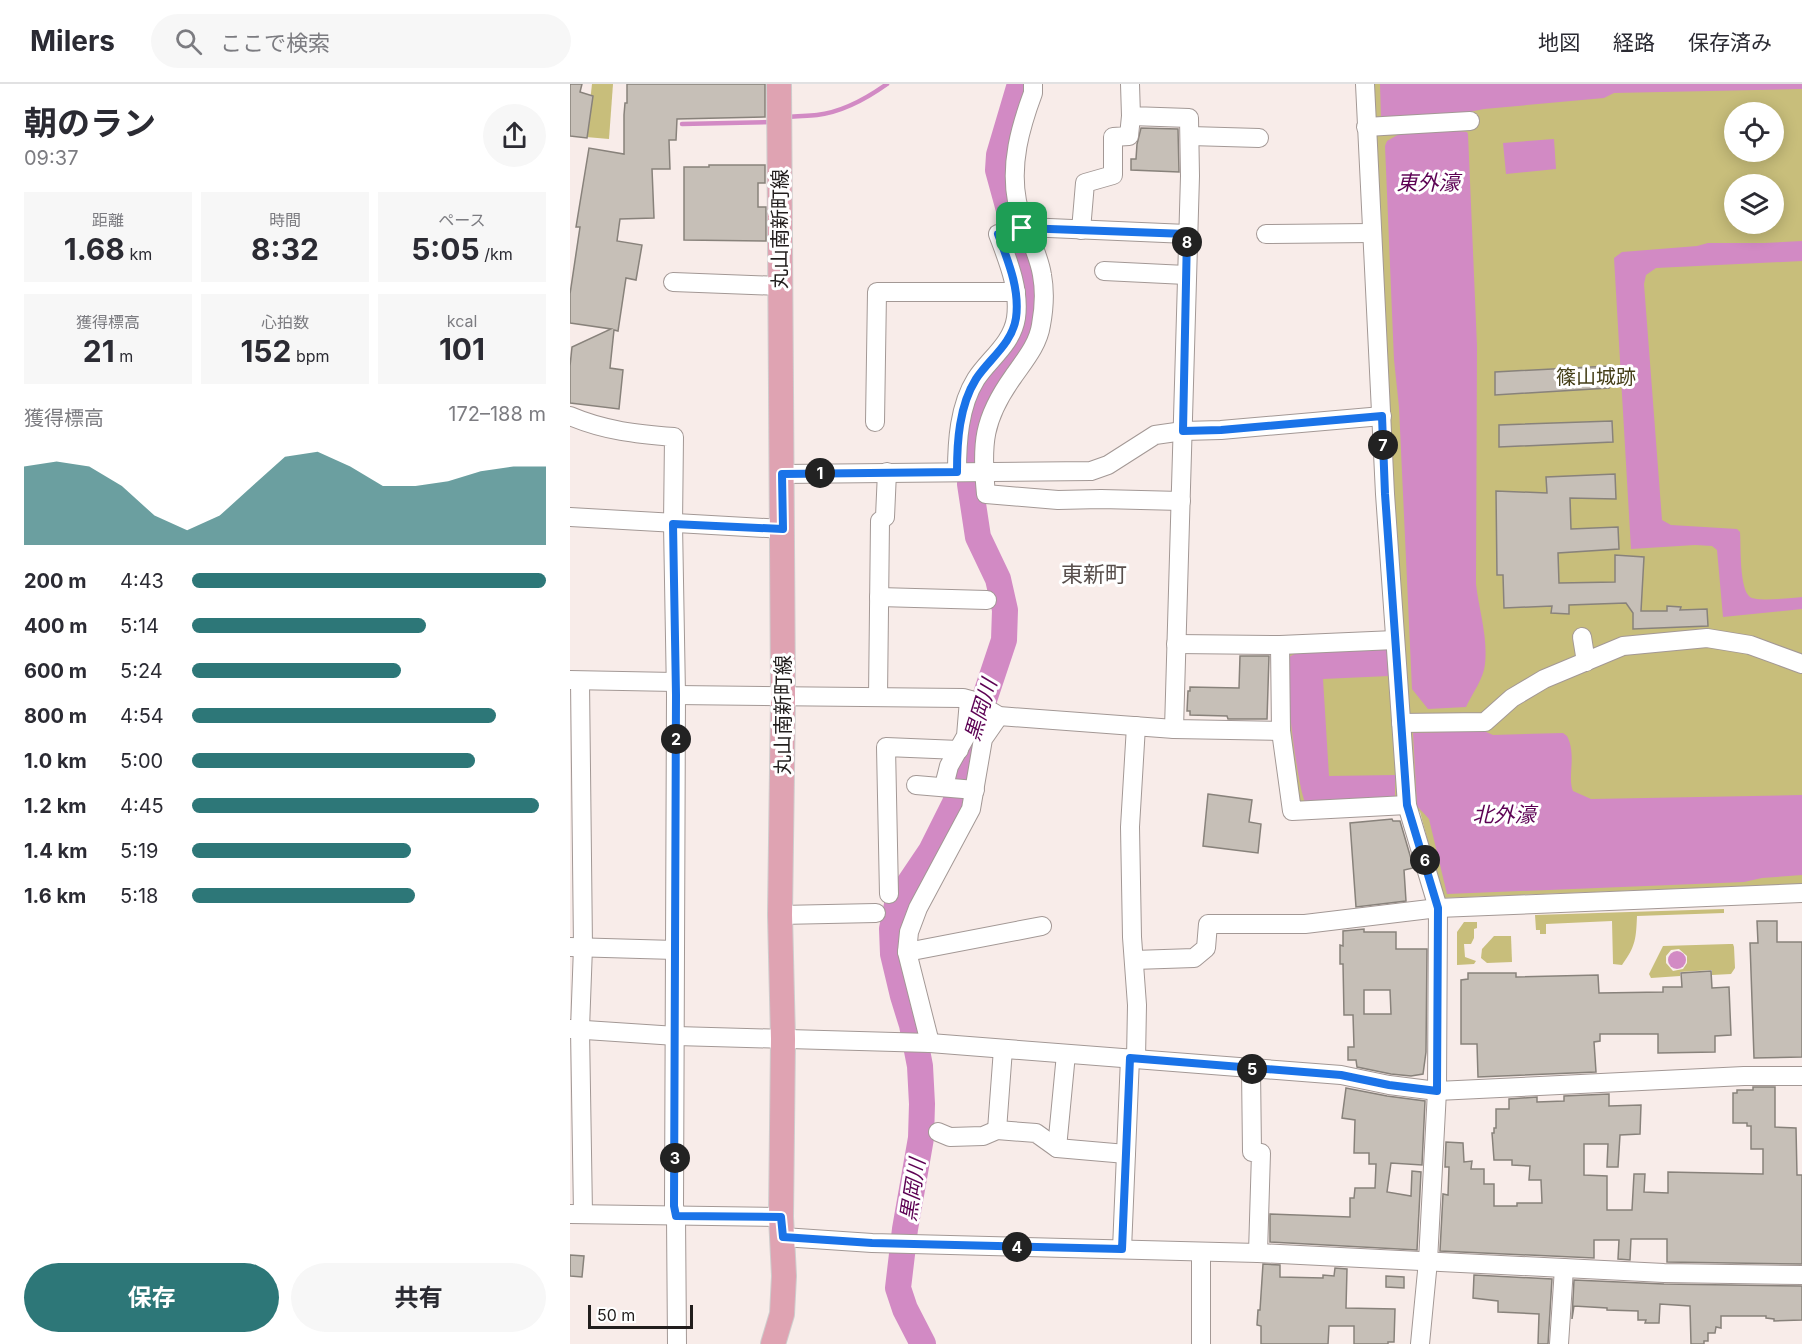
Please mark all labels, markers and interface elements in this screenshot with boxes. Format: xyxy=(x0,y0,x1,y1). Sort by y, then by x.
search box xyxy=(151,14,571,68)
text: Milers xyxy=(30,24,115,58)
icon: search xyxy=(172,25,205,58)
text: ここで検索 xyxy=(220,30,330,56)
text: 地図 xyxy=(1538,30,1580,55)
text: 経路 xyxy=(1613,30,1655,55)
text: 保存済み xyxy=(1688,30,1772,55)
map controls xyxy=(1724,102,1784,234)
button: locate xyxy=(1724,102,1784,162)
text: 朝のラン xyxy=(24,103,156,143)
button: share xyxy=(483,104,546,167)
text: 09:37 xyxy=(24,146,78,170)
street label: 丸山南新町線 xyxy=(768,169,792,289)
water label: 東外濠 xyxy=(1397,170,1462,195)
button: layers xyxy=(1724,174,1784,234)
pin xyxy=(996,202,1047,253)
text: 距離 xyxy=(92,210,124,230)
text: 時間 xyxy=(269,210,301,230)
text: ペース xyxy=(438,210,486,230)
icon: arrive xyxy=(1005,211,1038,244)
pin: 8 xyxy=(1172,227,1202,257)
text: 1.68 xyxy=(64,231,125,267)
text: 8:32 xyxy=(251,231,319,267)
text: 5:05 xyxy=(411,231,480,267)
text: 8 xyxy=(1182,232,1192,252)
text: km xyxy=(125,244,152,264)
text: /km xyxy=(480,244,513,264)
text: kcal xyxy=(447,311,477,331)
text: 獲得標高 xyxy=(76,312,140,332)
text: 心拍数 xyxy=(261,312,309,332)
text: 101 xyxy=(439,331,485,367)
text: 21 xyxy=(83,333,115,369)
text: 152 xyxy=(240,333,291,369)
text: m xyxy=(115,346,133,366)
text: bpm xyxy=(291,346,330,366)
park label: 篠山城跡 xyxy=(1556,365,1636,389)
text: 172–188 m xyxy=(448,402,546,426)
text: 獲得標高 xyxy=(24,406,104,430)
pin: 7 xyxy=(1368,430,1398,460)
text: 7 xyxy=(1378,435,1388,455)
pin: 1 xyxy=(805,458,835,488)
text: 1 xyxy=(817,463,823,483)
district label: 東新町 xyxy=(1061,561,1127,587)
text: 200 m xyxy=(24,569,87,593)
text: 4:43 xyxy=(120,569,164,593)
text: 400 m xyxy=(24,614,88,638)
text: 5:14 xyxy=(120,614,159,638)
street label: 丸山南新町線 xyxy=(771,655,795,775)
text: 600 m xyxy=(24,659,87,683)
text: 5:24 xyxy=(120,659,163,683)
water label: 黒岡川 xyxy=(959,674,1002,744)
text: 800 m xyxy=(24,704,87,728)
text: 4:54 xyxy=(120,704,164,728)
pin: 2 xyxy=(661,724,691,754)
text: 2 xyxy=(671,729,681,749)
text: 1.0 km xyxy=(24,749,87,773)
text: 5:00 xyxy=(120,749,163,773)
text: 1.2 km xyxy=(24,794,87,818)
text: 4:45 xyxy=(120,794,164,818)
water label: 北外濠 xyxy=(1473,802,1538,827)
text: 1.4 km xyxy=(24,839,87,863)
text: 5:19 xyxy=(120,839,158,863)
pin: 6 xyxy=(1410,845,1440,875)
text: 6 xyxy=(1420,850,1430,870)
text: 1.6 km xyxy=(24,884,86,908)
text: 5:18 xyxy=(120,884,158,908)
pin: 5 xyxy=(1237,1054,1267,1084)
text: 5 xyxy=(1247,1059,1257,1079)
pin: 3 xyxy=(660,1143,690,1173)
text: 3 xyxy=(670,1148,680,1168)
water label: 黒岡川 xyxy=(895,1155,930,1223)
pin: 4 xyxy=(1002,1232,1032,1262)
text: 4 xyxy=(1012,1237,1022,1257)
button: 保存 xyxy=(24,1263,279,1332)
button: 共有 xyxy=(291,1263,546,1332)
scale bar xyxy=(588,1302,693,1330)
text: 50 m xyxy=(597,1305,635,1325)

